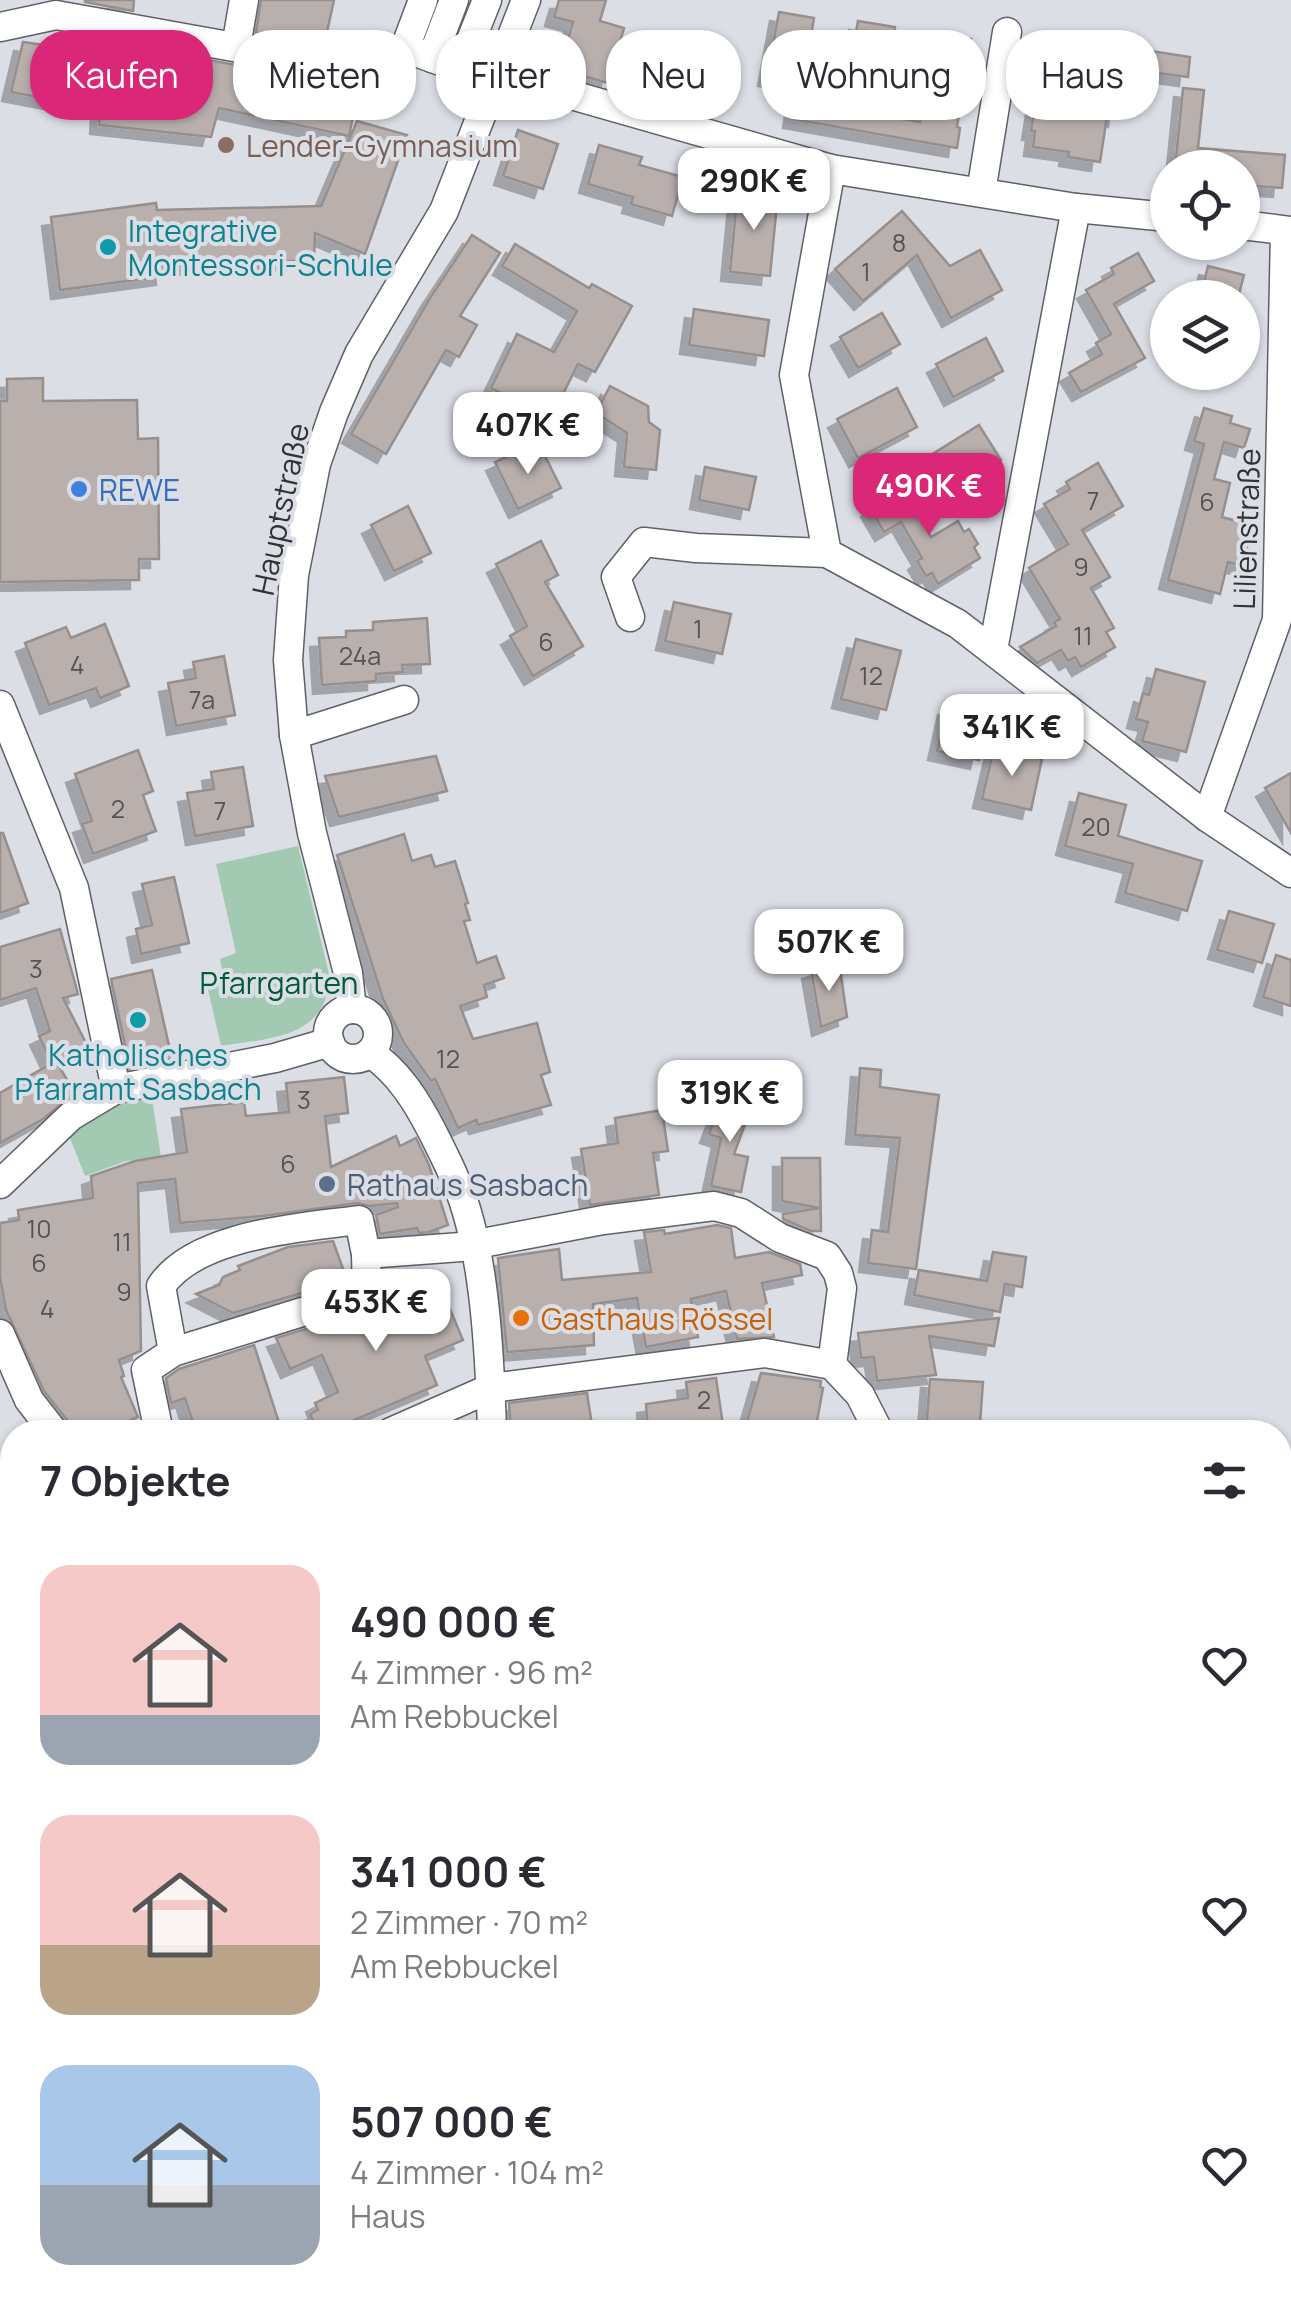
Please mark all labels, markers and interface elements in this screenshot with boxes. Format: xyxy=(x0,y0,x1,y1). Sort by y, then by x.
chip: Kaufen xyxy=(30,30,213,120)
chip: Mieten xyxy=(233,30,416,120)
chip: Filter xyxy=(436,30,586,120)
chip: Neu xyxy=(606,30,741,120)
chip: Wohnung xyxy=(761,30,986,120)
chip: Haus xyxy=(1006,30,1159,120)
place label: Lender-Gymnasium xyxy=(246,125,518,166)
marker: Lender-Gymnasium xyxy=(215,134,237,156)
pin: 290K € xyxy=(673,148,835,233)
map controls xyxy=(1150,150,1260,390)
button: locate xyxy=(1150,150,1260,260)
text: 290K € xyxy=(700,158,808,202)
place label: Integrative Montessori-Schule xyxy=(128,210,393,285)
house number: 8 xyxy=(892,225,906,260)
marker: Integrative Montessori-Schule xyxy=(97,236,119,258)
house number: 1 xyxy=(861,254,871,289)
button: layers xyxy=(1150,280,1260,390)
pin: 407K € xyxy=(447,392,609,477)
text: 407K € xyxy=(475,402,581,446)
street label: Hauptstraße xyxy=(242,419,318,599)
street label: Lilienstraße xyxy=(1223,448,1269,610)
pin: 490K € xyxy=(848,453,1010,538)
text: 490K € xyxy=(875,463,983,507)
place label: REWE xyxy=(99,469,180,510)
marker: REWE xyxy=(68,478,90,500)
house number: 7 xyxy=(1087,483,1099,518)
house number: 6 xyxy=(1199,484,1215,519)
house number: 9 xyxy=(1073,549,1089,584)
house number: 1 xyxy=(693,611,703,646)
house number: 11 xyxy=(1073,618,1093,653)
house number: 6 xyxy=(538,624,554,659)
house number: 24a xyxy=(339,638,381,673)
house number: 4 xyxy=(70,647,84,682)
house number: 12 xyxy=(859,658,883,693)
house number: 7a xyxy=(189,682,215,717)
pin: 341K € xyxy=(931,694,1093,779)
text: 341K € xyxy=(962,704,1062,748)
house number: 2 xyxy=(111,791,125,826)
house number: 7 xyxy=(214,793,226,828)
house number: 20 xyxy=(1081,809,1111,844)
pin: 507K € xyxy=(748,909,910,994)
text: 507K € xyxy=(776,919,882,963)
house number: 3 xyxy=(29,951,43,986)
park label: Pfarrgarten xyxy=(200,962,358,1003)
marker: Katholisches Pfarramt Sasbach xyxy=(127,1009,149,1031)
place label: Katholisches Pfarramt Sasbach xyxy=(14,1034,262,1109)
house number: 12 xyxy=(436,1041,460,1076)
pin: 319K € xyxy=(649,1060,811,1145)
text: 319K € xyxy=(680,1070,780,1114)
house number: 3 xyxy=(297,1082,311,1117)
house number: 6 xyxy=(280,1146,296,1181)
place label: Rathaus Sasbach xyxy=(347,1164,588,1205)
marker: Rathaus Sasbach xyxy=(316,1173,338,1195)
house number: 10 xyxy=(26,1211,52,1246)
house number: 11 xyxy=(112,1224,132,1259)
house number: 6 xyxy=(31,1245,47,1280)
pin: 453K € xyxy=(295,1269,457,1354)
house number: 9 xyxy=(116,1274,132,1309)
text: 453K € xyxy=(323,1279,429,1323)
house number: 4 xyxy=(40,1291,54,1326)
place label: Gasthaus Rössel xyxy=(541,1298,773,1339)
marker: Gasthaus Rössel xyxy=(510,1307,532,1329)
house number: 2 xyxy=(697,1382,711,1417)
text: 7 Objekte xyxy=(40,1451,230,1509)
icon: filters xyxy=(1197,1453,1252,1508)
text: 490 000 € xyxy=(350,1592,557,1650)
icon: home xyxy=(120,1605,240,1725)
icon: heart xyxy=(1197,1638,1252,1693)
text: 4 Zimmer · 96 m² xyxy=(350,1650,593,1694)
text: Am Rebbuckel xyxy=(350,1694,559,1738)
text: 341 000 € xyxy=(350,1842,547,1900)
icon: home xyxy=(120,1855,240,1975)
icon: heart xyxy=(1197,1888,1252,1943)
text: 2 Zimmer · 70 m² xyxy=(350,1900,588,1944)
text: Am Rebbuckel xyxy=(350,1944,559,1988)
text: 507 000 € xyxy=(350,2092,553,2150)
icon: home xyxy=(120,2105,240,2225)
icon: heart xyxy=(1197,2138,1252,2193)
text: 4 Zimmer · 104 m² xyxy=(350,2150,604,2194)
text: Haus xyxy=(350,2194,426,2238)

